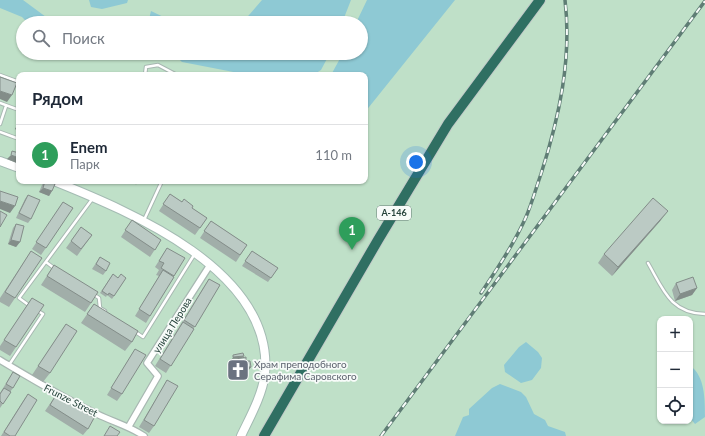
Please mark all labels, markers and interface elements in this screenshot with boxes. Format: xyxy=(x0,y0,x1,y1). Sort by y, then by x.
search box xyxy=(16,16,368,60)
icon: search xyxy=(30,27,52,49)
text: Поиск xyxy=(62,29,105,47)
text: Рядом xyxy=(32,88,83,109)
text: Enem xyxy=(70,138,108,156)
text: 1 xyxy=(41,147,49,163)
text: 110 m xyxy=(315,147,352,163)
your location xyxy=(406,152,426,172)
text: Парк xyxy=(70,156,100,172)
road number: А-146 xyxy=(377,206,411,220)
pin: 1 xyxy=(339,217,365,250)
street label: улица Перова xyxy=(150,295,194,355)
map controls xyxy=(657,316,693,424)
button: + xyxy=(657,316,693,352)
button: − xyxy=(657,352,693,388)
church icon: Храм преподобного Серафима Саровского xyxy=(225,357,251,383)
place label: Храм преподобного Серафима Саровского xyxy=(254,358,357,382)
street label: Frunze Street xyxy=(42,381,100,419)
button: locate xyxy=(657,388,693,424)

